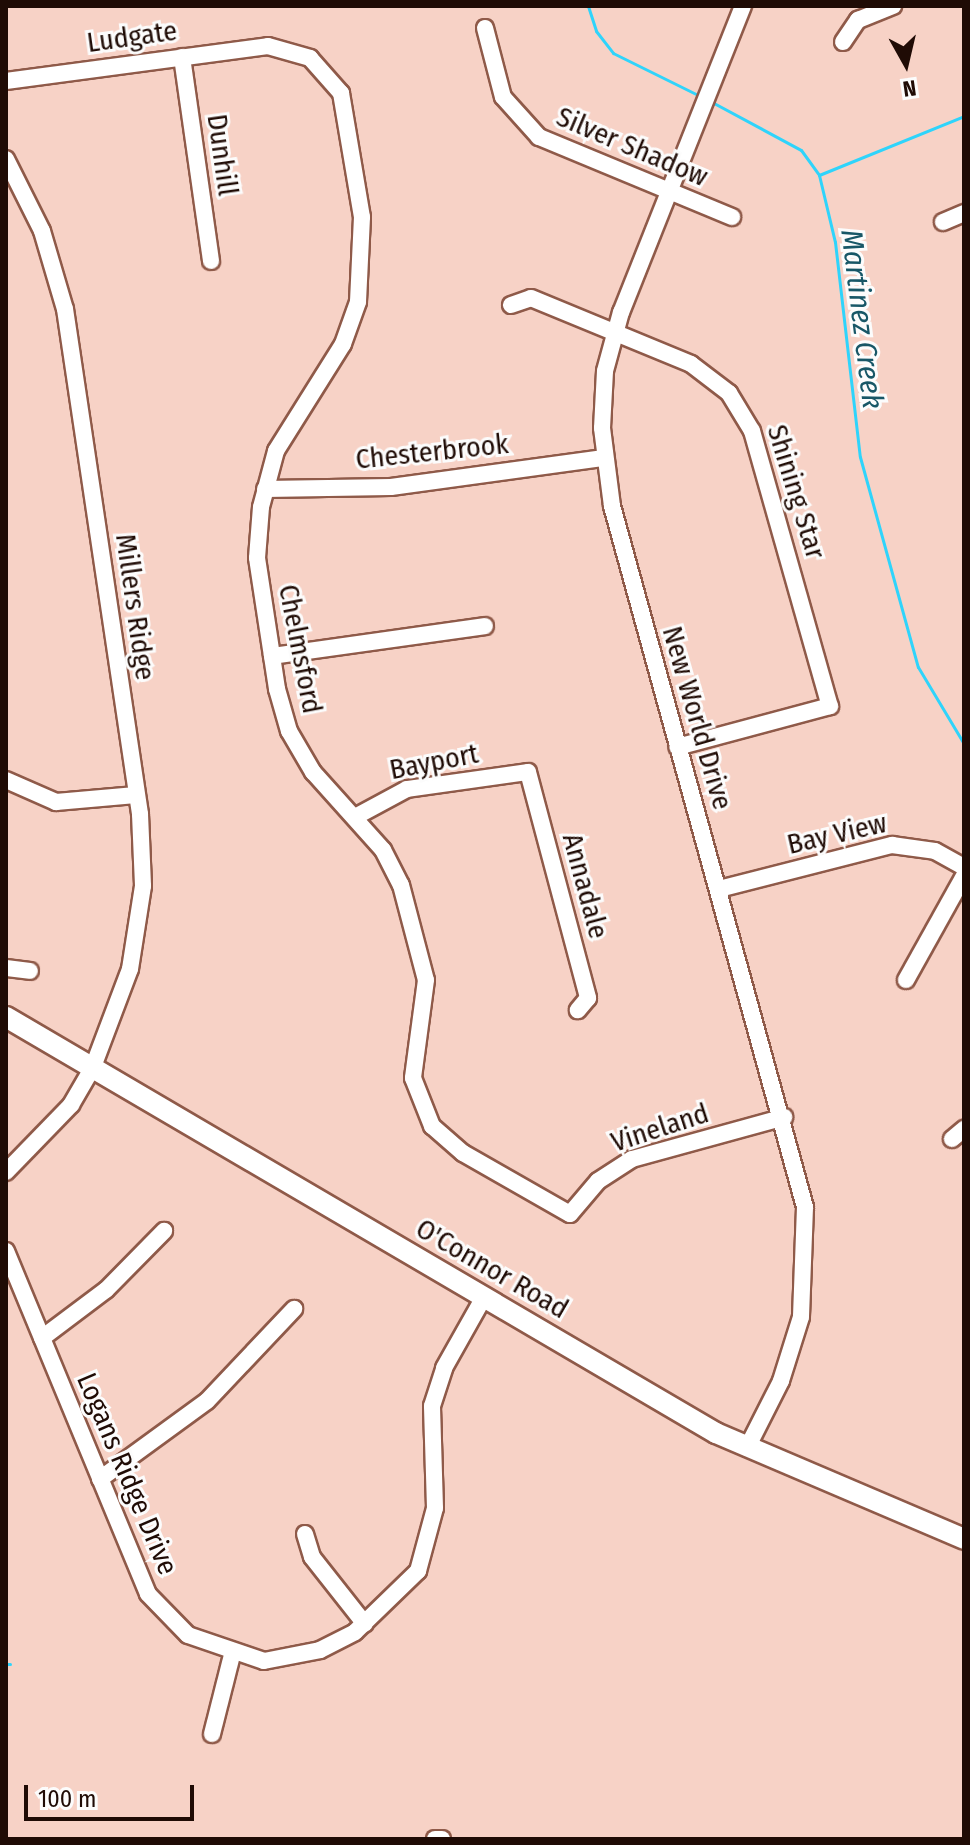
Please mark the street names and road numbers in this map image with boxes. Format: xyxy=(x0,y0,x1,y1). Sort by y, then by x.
street label: Ludgate xyxy=(85,14,179,60)
street label: Silver Shadow xyxy=(551,100,713,194)
street label: Dunhill xyxy=(200,112,244,198)
street label: Shining Star xyxy=(760,421,832,563)
street label: Chesterbrook xyxy=(354,427,510,477)
street label: Millers Ridge xyxy=(108,532,162,682)
street label: Chelmsford xyxy=(271,582,329,716)
street label: New World Drive xyxy=(655,623,739,813)
street label: Bayport xyxy=(387,737,481,787)
street label: Bay View xyxy=(784,806,890,862)
street label: Annadale xyxy=(555,830,615,942)
street label: Vineland xyxy=(607,1096,713,1160)
street label: O'Connor Road xyxy=(410,1212,574,1326)
street label: Logans Ridge Drive xyxy=(69,1368,185,1580)

